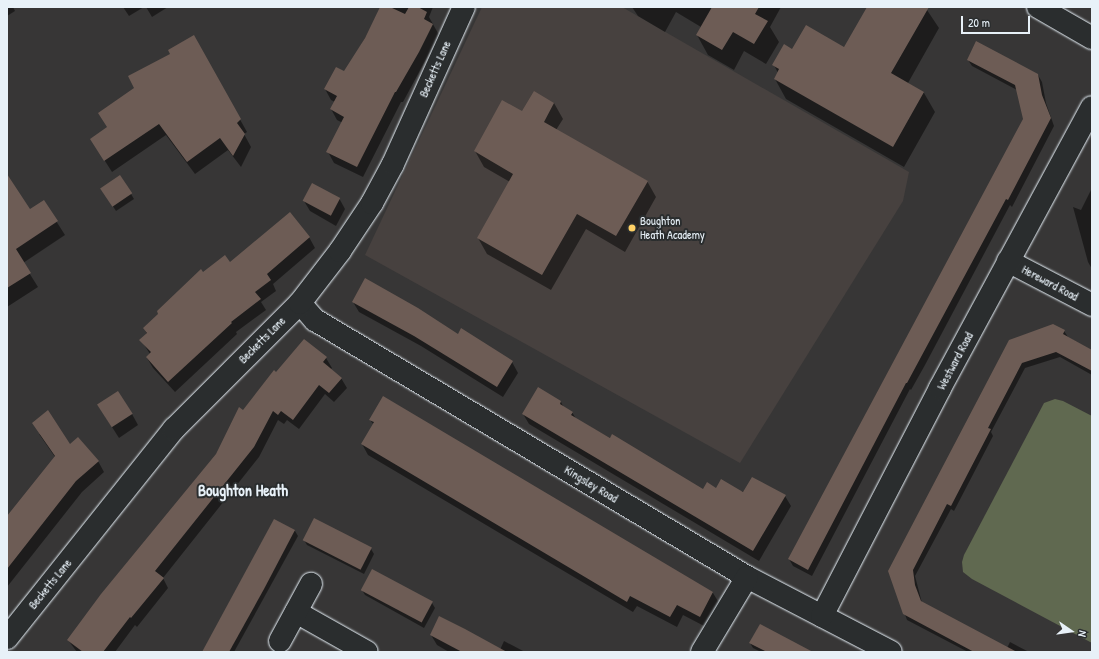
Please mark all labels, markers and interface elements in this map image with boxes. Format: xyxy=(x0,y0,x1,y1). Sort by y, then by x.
scale bar xyxy=(963,8,1032,34)
text: 20 m xyxy=(968,14,990,31)
street label: Becketts Lane xyxy=(416,39,454,99)
place label: Boughton Heath Academy xyxy=(640,214,705,242)
marker: Boughton Heath Academy xyxy=(627,223,637,233)
street label: Hereward Road xyxy=(1019,262,1081,304)
street label: Becketts Lane xyxy=(236,314,288,366)
street label: Westward Road xyxy=(934,330,976,392)
street label: Kingsley Road xyxy=(562,462,620,506)
district label: Boughton Heath xyxy=(198,480,288,500)
street label: Becketts Lane xyxy=(25,556,75,612)
north arrow xyxy=(1051,611,1091,651)
text: N xyxy=(1075,629,1090,638)

